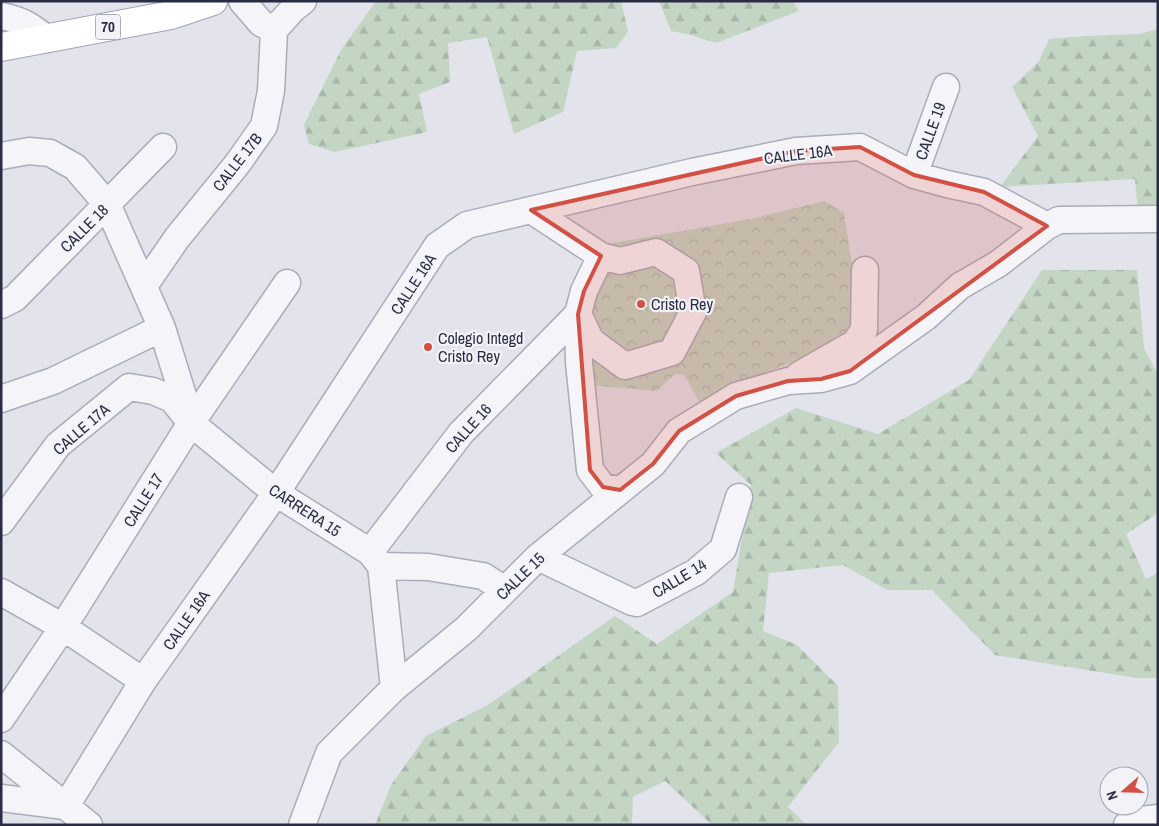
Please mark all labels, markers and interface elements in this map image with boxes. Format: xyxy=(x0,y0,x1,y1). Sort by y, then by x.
road number: 70 xyxy=(96,15,120,40)
street label: CALLE 19 xyxy=(909,99,951,163)
street label: CALLE 17B xyxy=(207,128,267,196)
street label: CALLE 16A xyxy=(763,139,834,169)
street label: CALLE 18 xyxy=(55,199,113,257)
street label: CALLE 16A xyxy=(385,249,441,319)
place label: Cristo Rey xyxy=(651,293,713,315)
marker: Cristo Rey xyxy=(635,298,647,310)
place label: Colegio Integd Cristo Rey xyxy=(438,327,523,367)
marker: Colegio Integd Cristo Rey xyxy=(422,341,434,353)
street label: CALLE 17A xyxy=(48,398,114,460)
street label: CALLE 16 xyxy=(440,398,496,458)
street label: CALLE 17 xyxy=(118,469,168,531)
street label: CARRERA 15 xyxy=(265,479,345,541)
street label: CALLE 15 xyxy=(491,547,549,605)
street label: CALLE 14 xyxy=(648,553,710,603)
street label: CALLE 16A xyxy=(157,585,215,654)
north arrow xyxy=(1099,766,1149,816)
text: N xyxy=(1102,788,1122,802)

